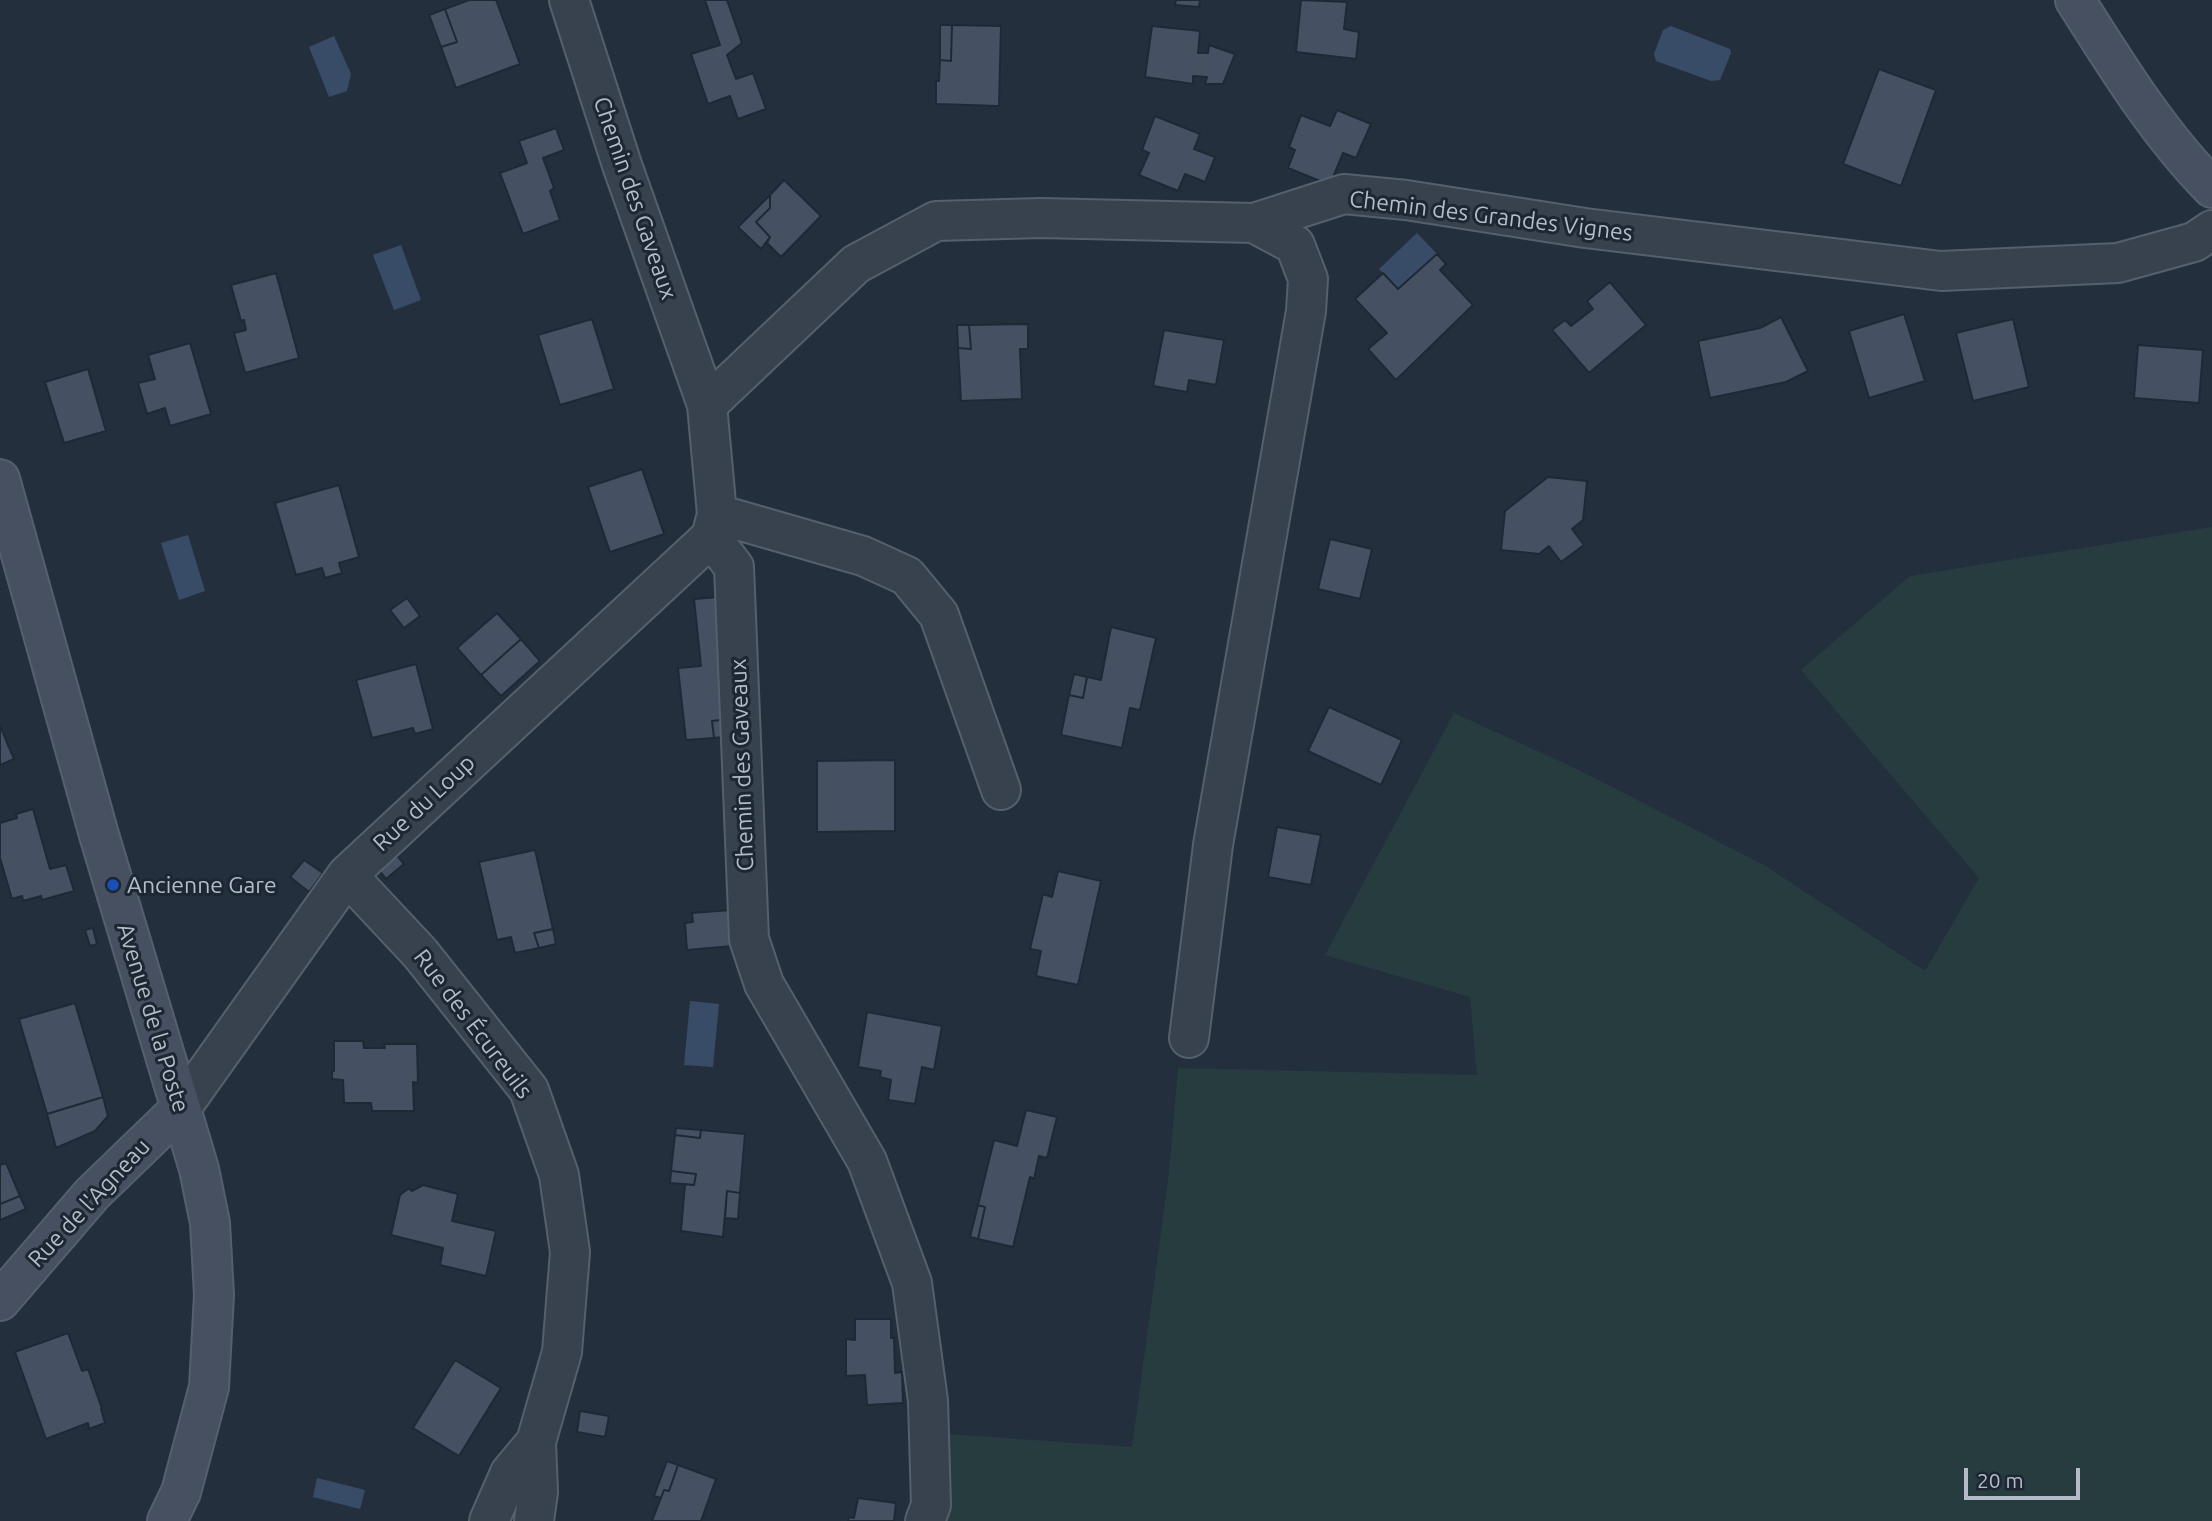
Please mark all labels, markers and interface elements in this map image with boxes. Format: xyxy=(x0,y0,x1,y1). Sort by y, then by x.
street label: Chemin des Gaveaux xyxy=(587,93,683,303)
street label: Chemin des Grandes Vignes xyxy=(1348,185,1634,247)
street label: Chemin des Gaveaux xyxy=(724,658,760,872)
street label: Rue du Loup xyxy=(367,749,481,857)
place label: Ancienne Gare xyxy=(127,871,277,899)
marker: Ancienne Gare xyxy=(105,877,121,893)
street label: Avenue de la Poste xyxy=(111,920,195,1116)
street label: Rue des Écureuils xyxy=(408,944,538,1104)
street label: Rue de l'Agneau xyxy=(22,1133,156,1273)
scale bar xyxy=(1967,1454,2082,1498)
text: 20 m xyxy=(1977,1468,2024,1492)

